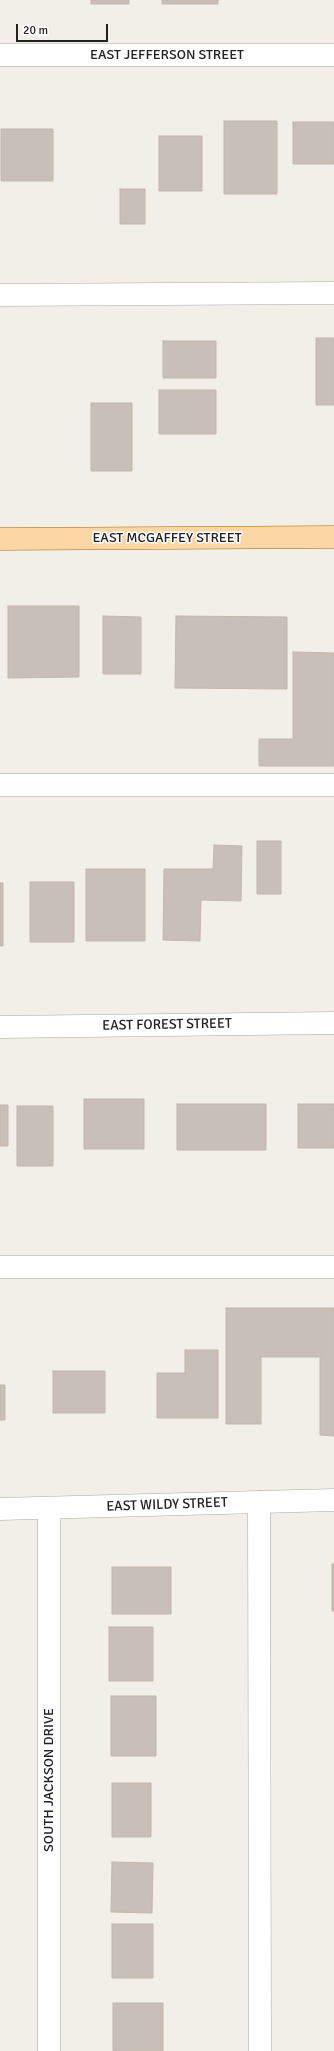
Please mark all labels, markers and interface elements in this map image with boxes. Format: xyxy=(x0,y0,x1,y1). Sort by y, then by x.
scale bar xyxy=(18,16,110,42)
text: 20 m xyxy=(23,23,48,38)
street label: EAST JEFFERSON STREET xyxy=(90,47,244,63)
street label: EAST MCGAFFEY STREET xyxy=(92,530,242,546)
street label: EAST FOREST STREET xyxy=(102,1015,232,1035)
street label: EAST WILDY STREET xyxy=(106,1494,228,1516)
street label: SOUTH JACKSON DRIVE xyxy=(41,1708,57,1852)

